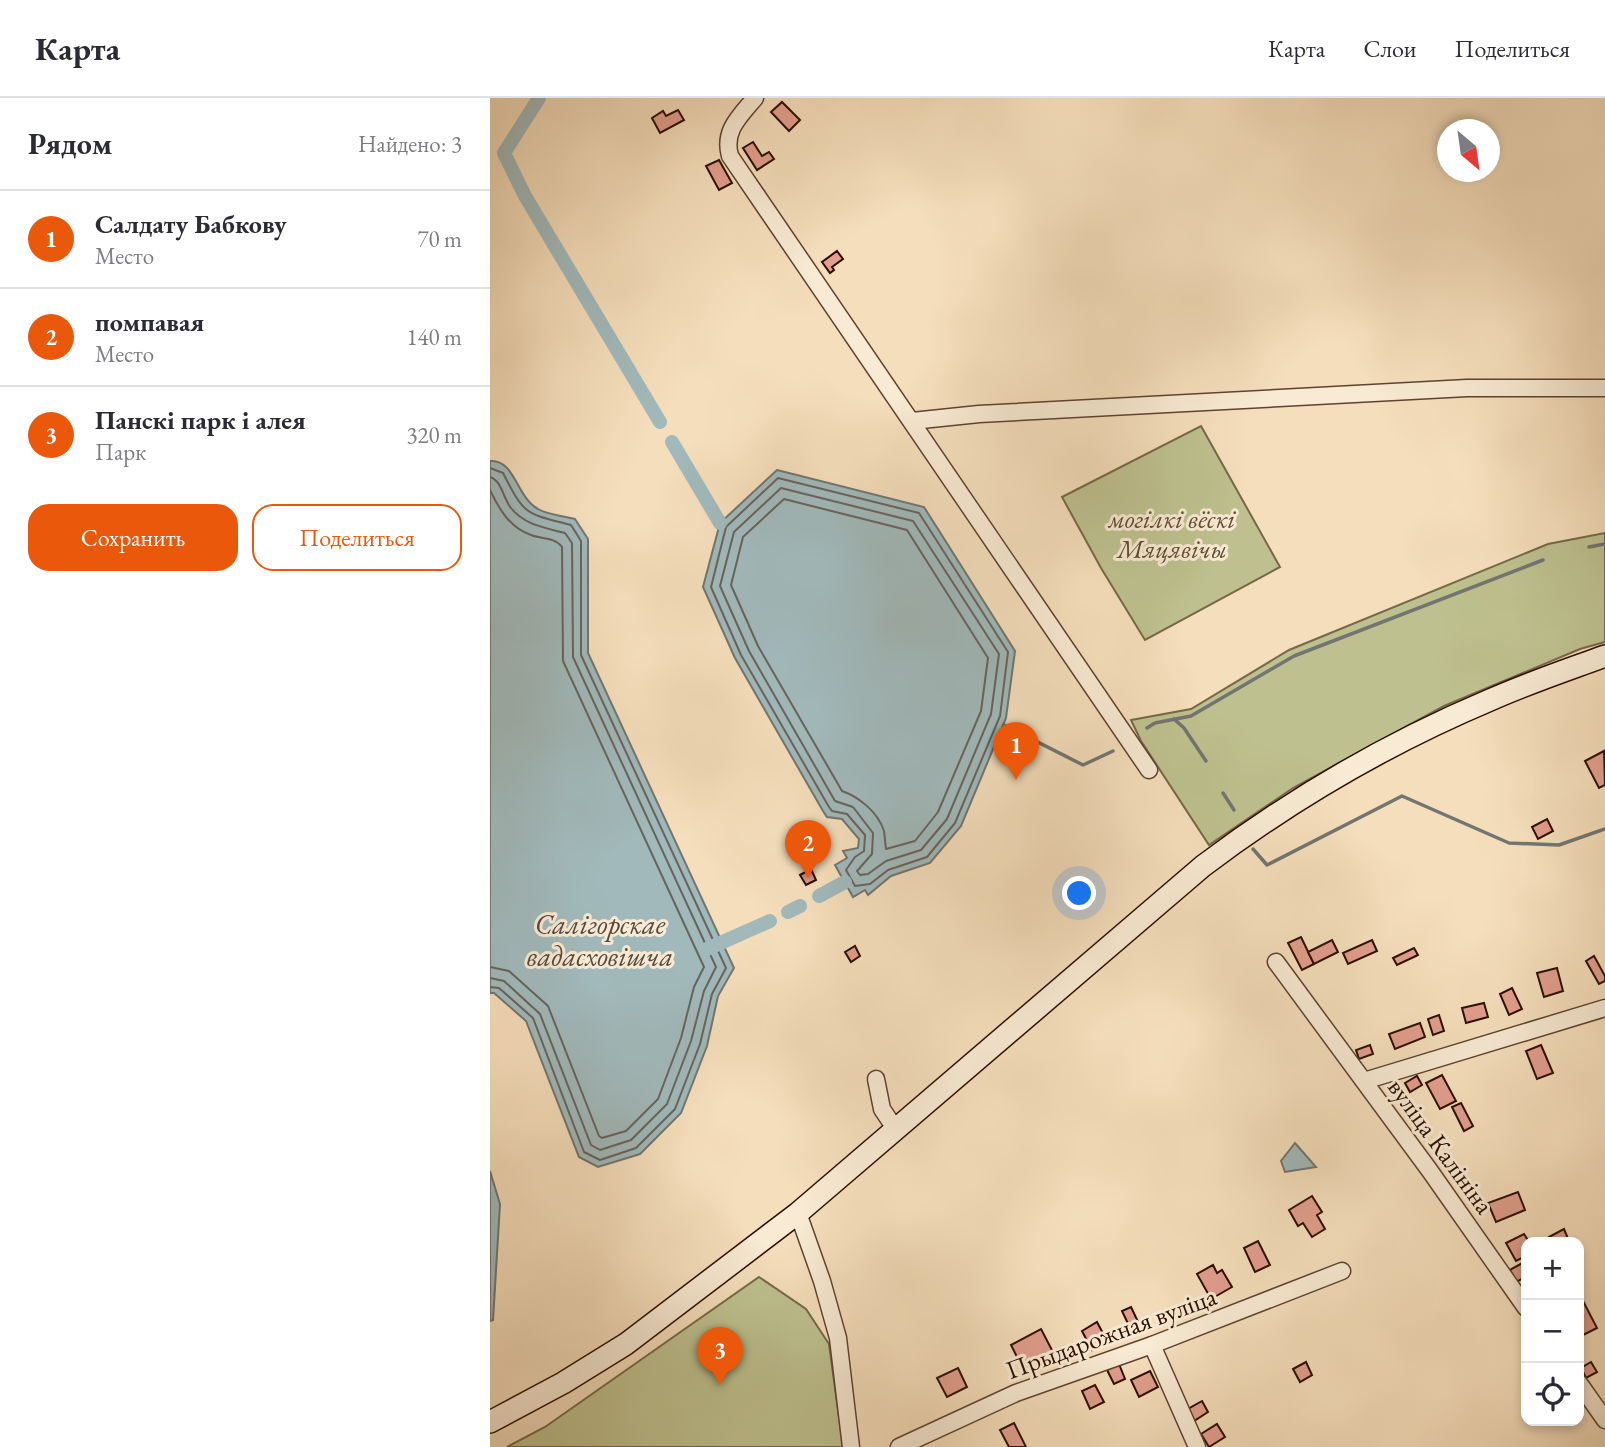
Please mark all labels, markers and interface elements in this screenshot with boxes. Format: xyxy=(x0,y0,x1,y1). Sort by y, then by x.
text: Карта xyxy=(35,27,120,70)
text: Карта xyxy=(1268,33,1325,64)
text: Слои xyxy=(1363,33,1417,64)
text: Поделиться xyxy=(1455,33,1570,64)
north arrow xyxy=(1437,119,1500,182)
text: Рядом xyxy=(28,124,112,163)
text: Найдено: 3 xyxy=(358,129,462,159)
text: Салдату Бабкову xyxy=(95,207,287,241)
text: 1 xyxy=(45,224,57,254)
text: 70 m xyxy=(417,224,462,254)
text: Место xyxy=(95,241,154,271)
text: помпавая xyxy=(95,305,204,339)
text: 2 xyxy=(45,322,57,352)
text: 140 m xyxy=(406,322,462,352)
text: Место xyxy=(95,339,154,369)
text: Панскі парк і алея xyxy=(95,403,306,437)
text: 3 xyxy=(45,420,57,450)
text: 320 m xyxy=(406,420,462,450)
text: Парк xyxy=(95,437,146,467)
park label: могілкі вёскі Мяцявічы xyxy=(1107,502,1237,566)
button: Сохранить xyxy=(28,504,238,571)
button: Поделиться xyxy=(252,504,462,571)
pin: 1 xyxy=(993,722,1039,780)
pin: 2 xyxy=(785,820,831,878)
your location xyxy=(1062,876,1096,910)
water label: Салігорскае вадасховішча xyxy=(527,906,673,974)
street label: вуліца Калініна xyxy=(1380,1072,1502,1221)
map controls xyxy=(1521,1237,1584,1426)
button: + xyxy=(1521,1237,1584,1300)
street label: Прыдарожная вуліца xyxy=(1001,1279,1222,1387)
button: − xyxy=(1521,1300,1584,1363)
pin: 3 xyxy=(697,1327,743,1385)
button: locate xyxy=(1521,1363,1584,1426)

